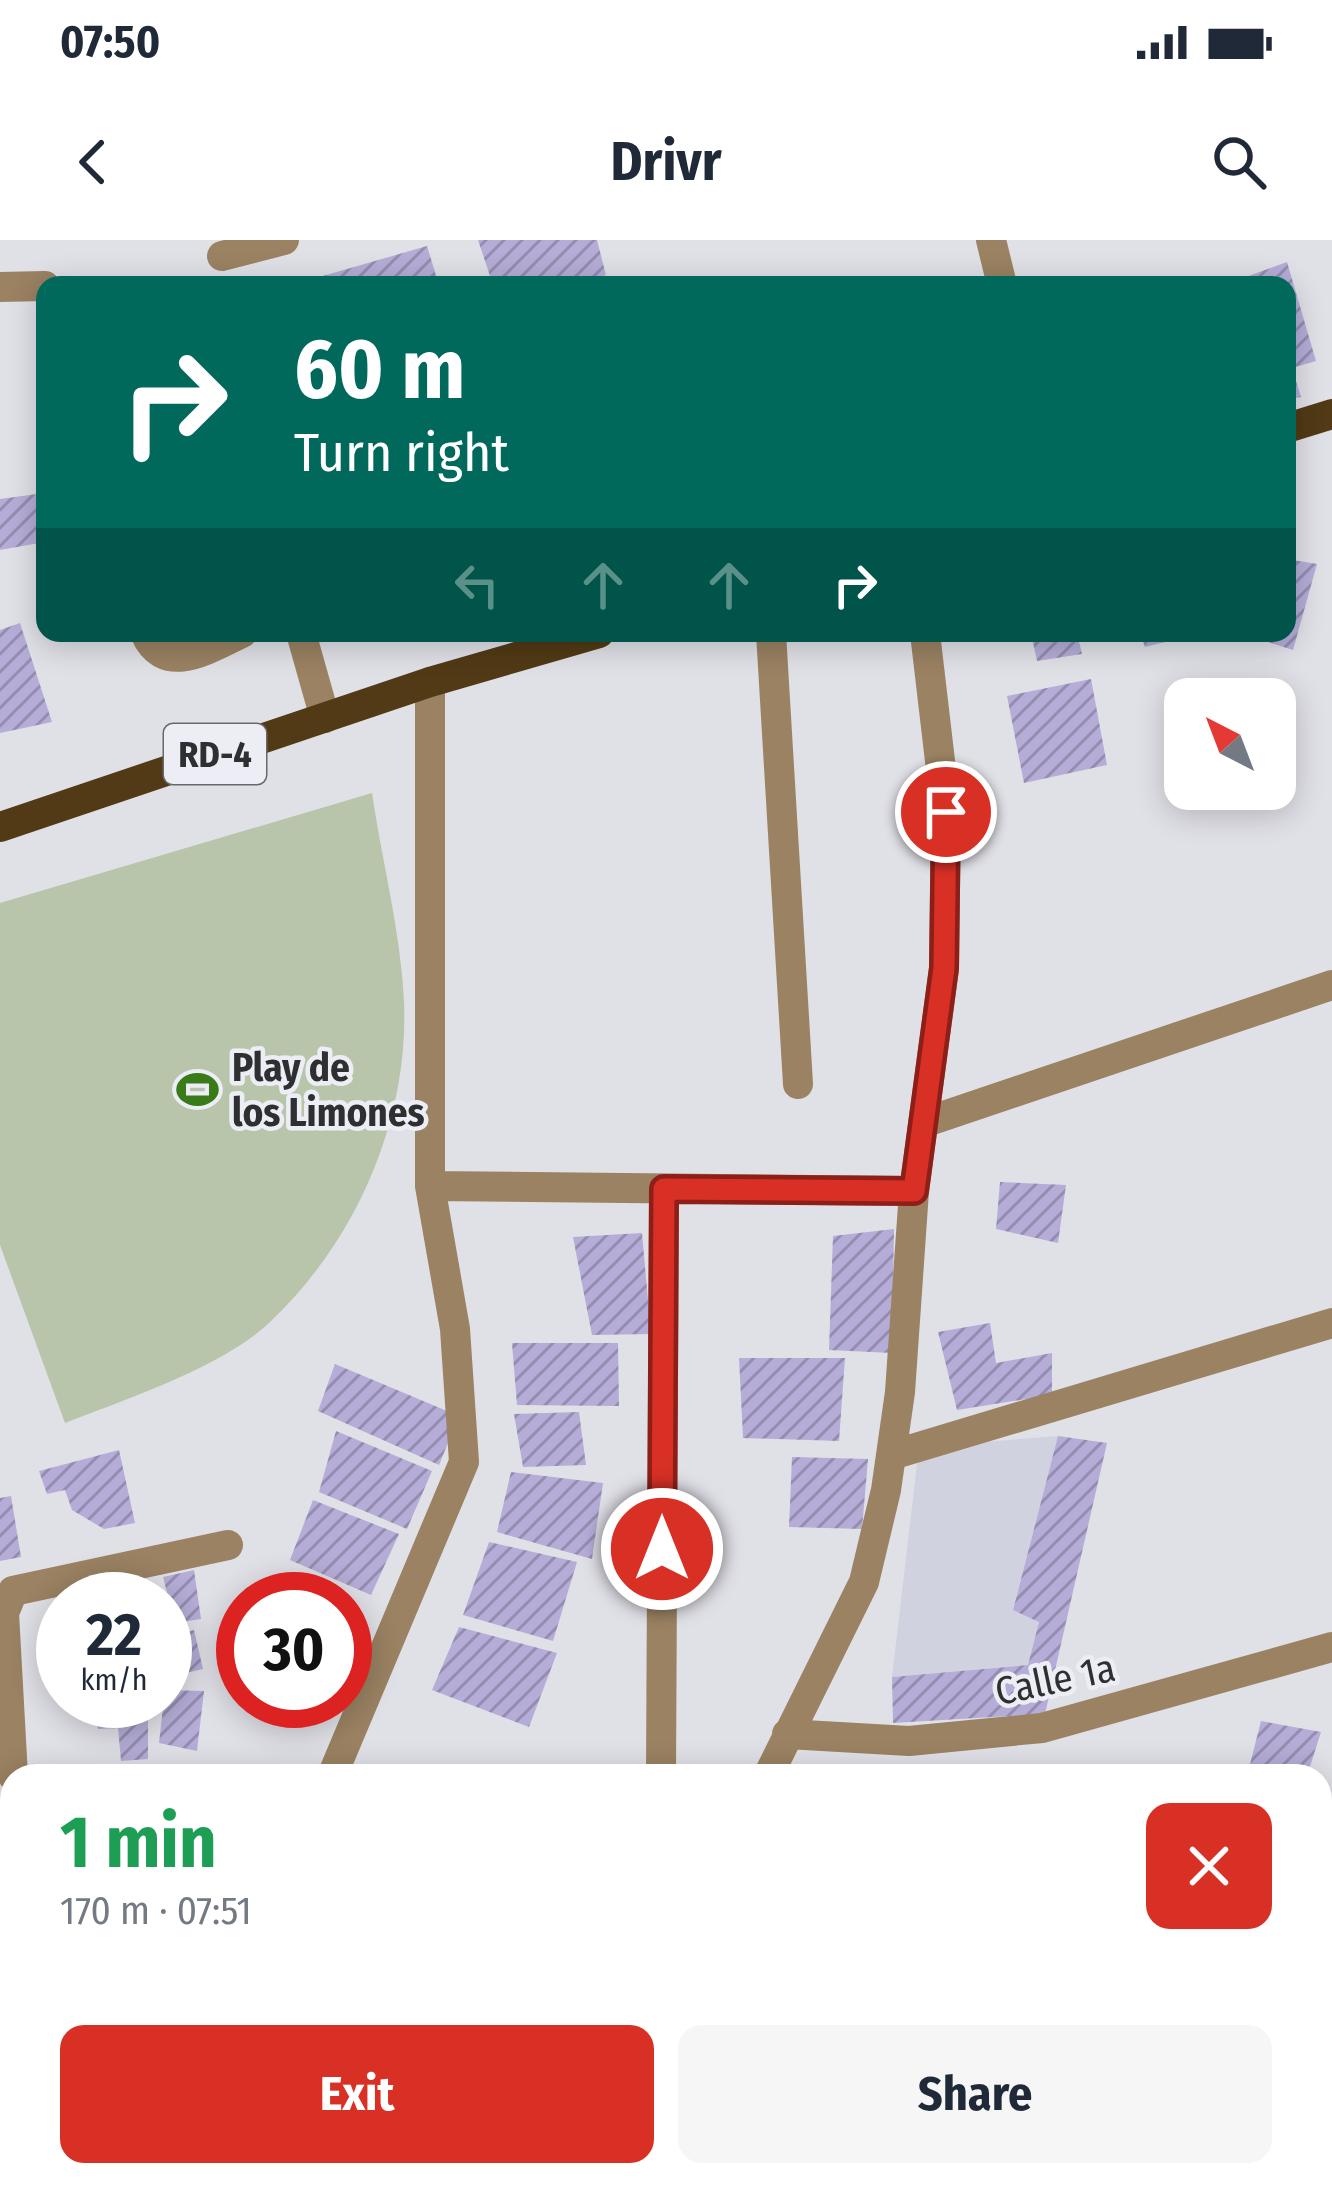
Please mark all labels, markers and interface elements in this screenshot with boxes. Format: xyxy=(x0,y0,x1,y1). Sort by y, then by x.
text: 07:50 xyxy=(60,15,160,69)
icon: back xyxy=(60,129,126,195)
icon: search xyxy=(1206,129,1272,195)
text: Drivr xyxy=(610,130,722,194)
text: 60 m xyxy=(294,319,465,420)
icon: right xyxy=(96,324,252,480)
text: Turn right xyxy=(294,421,509,485)
icon: left xyxy=(444,552,510,618)
icon: ahead xyxy=(570,552,636,618)
icon: ahead xyxy=(696,552,762,618)
icon: right xyxy=(822,552,888,618)
north arrow xyxy=(1164,678,1296,810)
map controls xyxy=(1164,678,1296,810)
road number: RD-4 xyxy=(164,724,266,784)
pin xyxy=(895,761,997,863)
icon: arrive xyxy=(913,779,979,845)
place label: Play de los Limones xyxy=(232,1045,425,1136)
sports icon: Play de los Limones xyxy=(175,1066,221,1112)
position arrow xyxy=(599,1486,725,1612)
speed limit sign: 30 xyxy=(216,1572,372,1728)
text: 22 xyxy=(86,1599,142,1671)
street label: Calle 1a xyxy=(991,1645,1119,1715)
text: km/h xyxy=(81,1662,147,1698)
text: 1 min xyxy=(60,1800,217,1886)
button: close xyxy=(1146,1803,1272,1929)
text: 170 m · 07:51 xyxy=(60,1888,252,1934)
button: Exit xyxy=(60,2025,654,2163)
button: Share xyxy=(678,2025,1272,2163)

